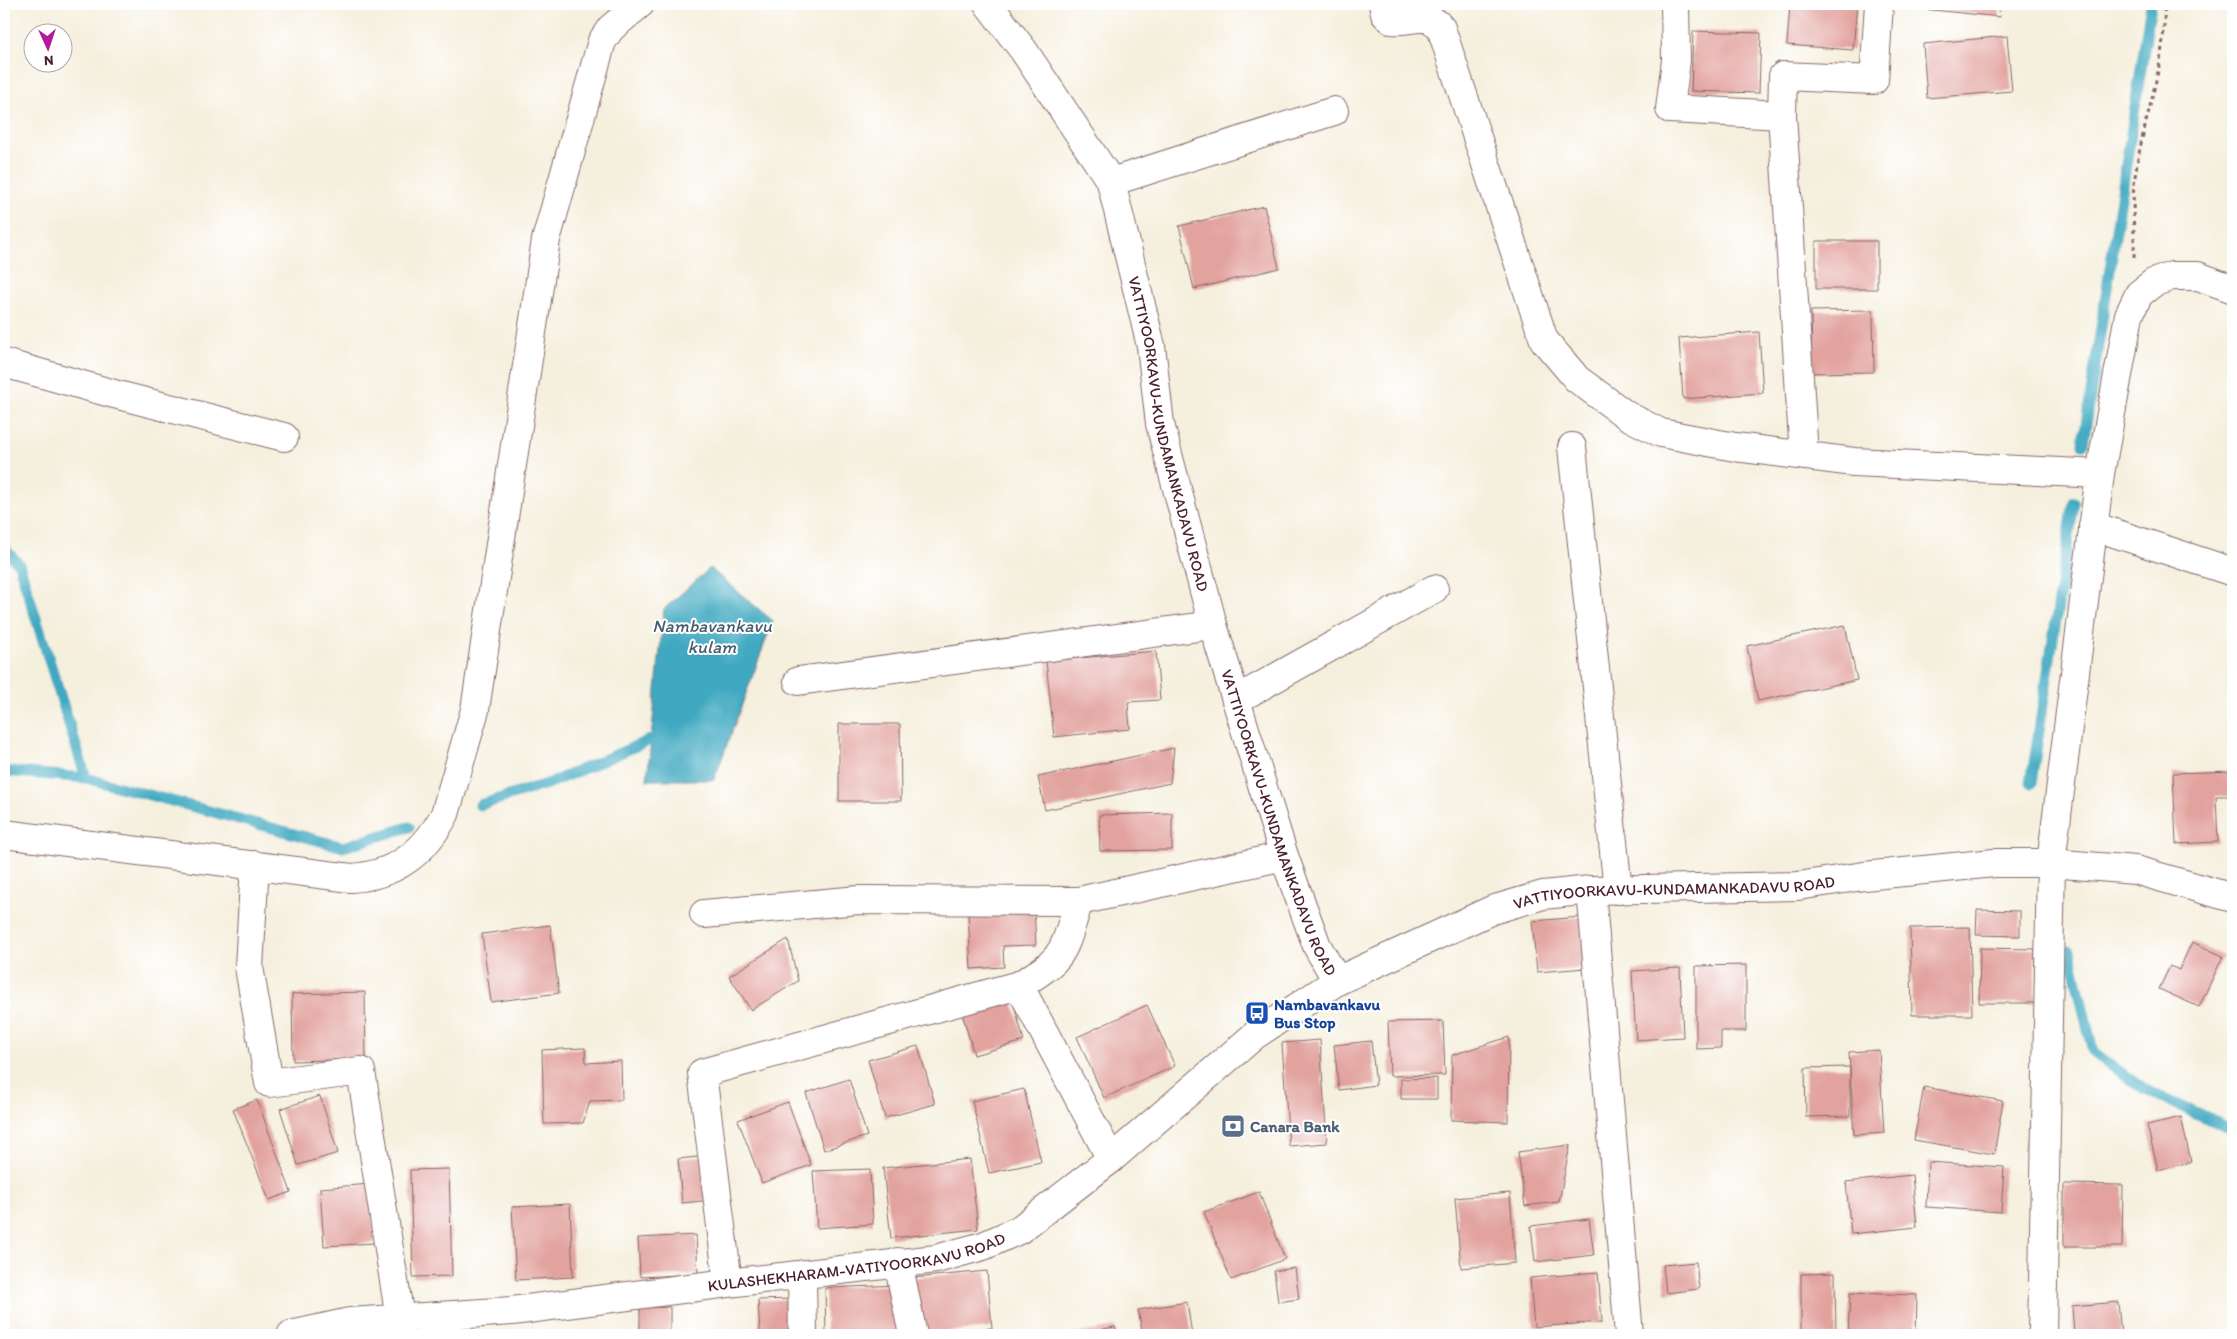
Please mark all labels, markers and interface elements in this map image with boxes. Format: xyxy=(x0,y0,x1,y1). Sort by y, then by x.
north arrow xyxy=(22,22,72,72)
text: N xyxy=(43,52,54,69)
street label: VATTIYOORKAVU-KUNDAMANKADAVU ROAD xyxy=(1125,274,1213,593)
water label: Nambavankavu kulam xyxy=(652,615,772,658)
street label: VATTIYOORKAVU-KUNDAMANKADAVU ROAD xyxy=(1218,667,1341,979)
street label: VATTIYOORKAVU-KUNDAMANKADAVU ROAD xyxy=(1511,871,1836,913)
place label: Nambavankavu Bus Stop xyxy=(1274,995,1380,1033)
bus stop icon: Nambavankavu Bus Stop xyxy=(1244,1000,1270,1026)
bank icon: Canara Bank xyxy=(1220,1113,1246,1139)
place label: Canara Bank xyxy=(1250,1117,1340,1136)
street label: KULASHEKHARAM-VATIYOORKAVU ROAD xyxy=(706,1228,1008,1295)

